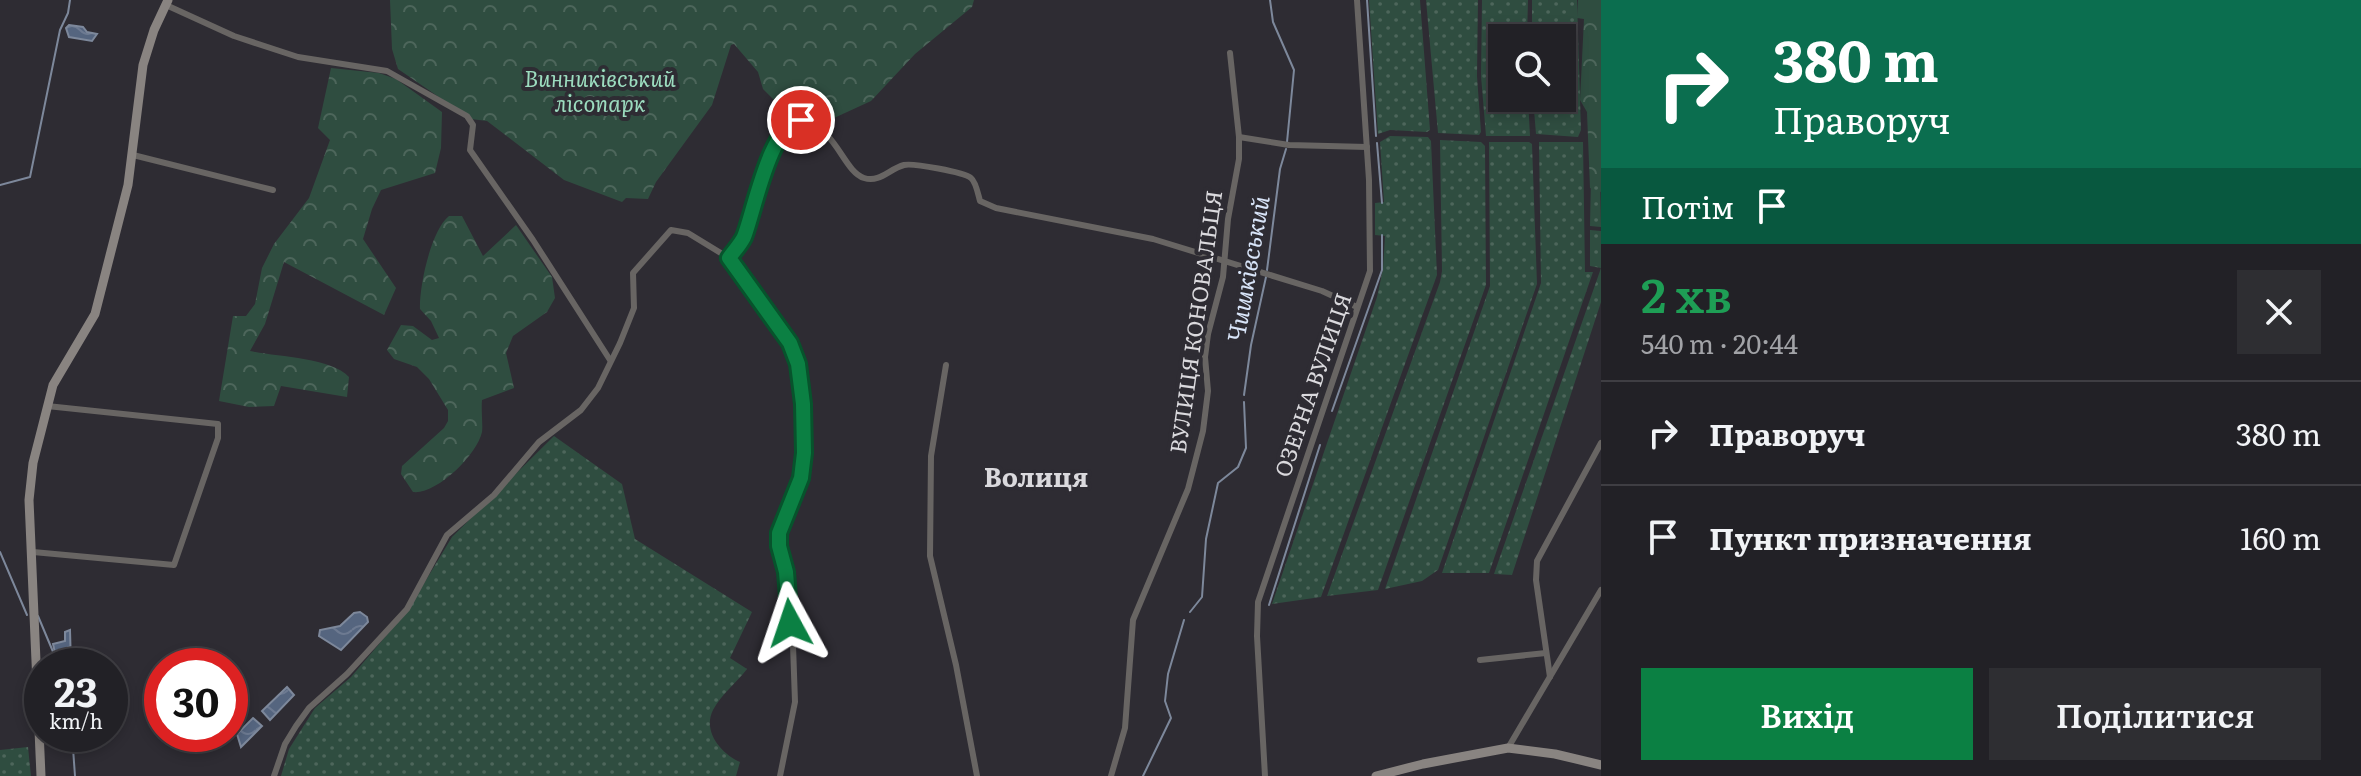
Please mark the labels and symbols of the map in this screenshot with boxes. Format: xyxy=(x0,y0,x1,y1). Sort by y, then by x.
park label: Винниківський лісопарк xyxy=(524,61,676,119)
pin xyxy=(767,86,835,154)
street label: ВУЛИЦЯ КОНОВАЛЬЦЯ xyxy=(1160,188,1229,455)
water label: Чишківський xyxy=(1216,192,1277,345)
street label: ОЗЕРНА ВУЛИЦЯ xyxy=(1265,288,1359,481)
district label: Волиця xyxy=(984,456,1088,495)
position arrow xyxy=(748,581,832,665)
speed limit sign: 30 xyxy=(144,648,248,752)

